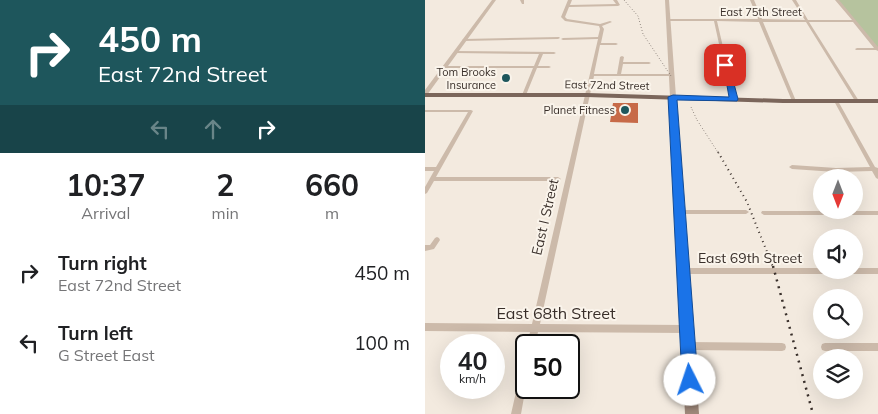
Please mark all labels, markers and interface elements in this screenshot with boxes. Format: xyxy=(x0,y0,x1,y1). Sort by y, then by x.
street label: East 75th Street xyxy=(720,5,802,19)
text: 450 m xyxy=(98,17,202,61)
icon: right xyxy=(15,20,80,85)
pin xyxy=(704,44,746,86)
icon: arrive xyxy=(711,51,739,79)
text: East 72nd Street xyxy=(98,60,267,88)
place label: Tom Brooks Insurance xyxy=(436,65,496,92)
marker: Tom Brooks Insurance xyxy=(500,72,512,84)
street label: East 72nd Street xyxy=(565,77,650,93)
place label: Planet Fitness xyxy=(543,103,615,117)
marker: Planet Fitness xyxy=(619,104,631,116)
icon: left xyxy=(146,115,174,143)
icon: ahead xyxy=(199,115,227,143)
icon: right xyxy=(252,115,280,143)
text: 10:37 xyxy=(66,166,146,204)
text: 2 xyxy=(216,166,234,204)
text: 660 xyxy=(305,166,359,204)
north arrow xyxy=(813,169,863,219)
map controls xyxy=(813,169,863,399)
street label: East I Street xyxy=(527,177,563,257)
text: Arrival xyxy=(81,203,130,223)
text: min xyxy=(212,203,239,223)
text: m xyxy=(325,203,339,223)
button: sound xyxy=(813,229,863,279)
street label: East 69th Street xyxy=(698,249,802,267)
text: Turn right xyxy=(58,251,147,275)
icon: right xyxy=(15,259,43,287)
text: 450 m xyxy=(354,261,410,285)
text: East 72nd Street xyxy=(58,275,181,295)
button: search xyxy=(813,289,863,339)
street label: East 68th Street xyxy=(496,303,616,323)
text: Turn left xyxy=(58,321,133,345)
icon: left xyxy=(15,329,43,357)
text: 100 m xyxy=(354,331,410,355)
speed limit sign: 50 xyxy=(515,334,580,399)
text: G Street East xyxy=(58,345,155,365)
text: 40 xyxy=(457,345,488,376)
button: layers xyxy=(813,349,863,399)
position arrow xyxy=(663,353,715,405)
text: km/h xyxy=(459,371,486,386)

